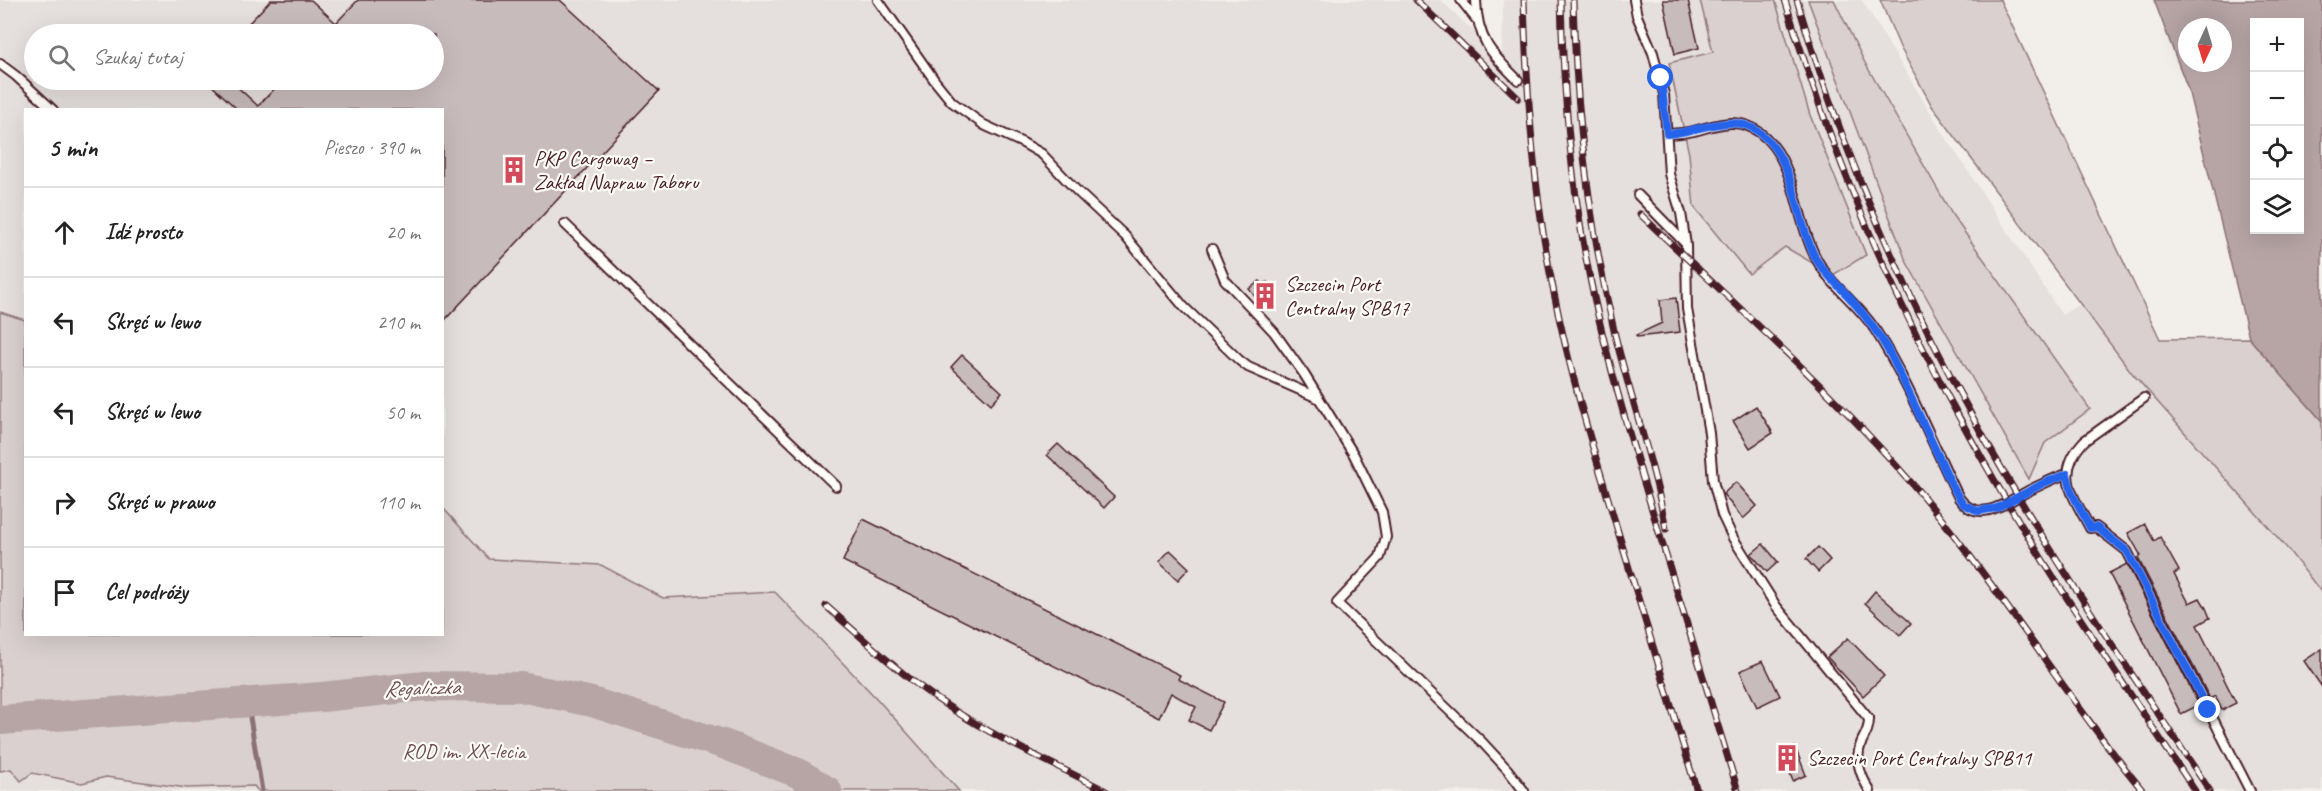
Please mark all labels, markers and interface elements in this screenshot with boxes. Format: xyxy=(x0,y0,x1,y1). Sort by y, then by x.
north arrow xyxy=(2178,18,2232,72)
map controls xyxy=(2250,18,2304,234)
button: + xyxy=(2250,18,2304,72)
search box xyxy=(24,24,444,90)
icon: search xyxy=(45,41,78,74)
text: Szukaj tutaj xyxy=(93,43,183,71)
route start xyxy=(1647,64,1673,90)
button: − xyxy=(2250,72,2304,126)
button: locate xyxy=(2250,126,2304,180)
text: 5 min xyxy=(48,131,97,164)
text: Pieszo · 390 m xyxy=(324,135,420,160)
place label: PKP Cargowag – Zakład Napraw Taboru xyxy=(534,145,700,195)
building icon: PKP Cargowag – Zakład Napraw Taboru xyxy=(499,155,529,185)
button: layers xyxy=(2250,180,2304,234)
icon: ahead xyxy=(48,216,81,249)
text: Idź prosto xyxy=(105,218,182,246)
text: 20 m xyxy=(386,220,420,245)
place label: Szczecin Port Centralny SPB17 xyxy=(1285,271,1411,321)
building icon: Szczecin Port Centralny SPB17 xyxy=(1250,281,1280,311)
icon: left xyxy=(48,306,81,339)
text: Skręć w lewo xyxy=(105,308,200,336)
text: 210 m xyxy=(377,310,420,335)
icon: left xyxy=(48,396,81,429)
text: Skręć w lewo xyxy=(105,398,200,426)
text: 50 m xyxy=(386,400,420,425)
icon: right xyxy=(48,486,81,519)
text: Skręć w prawo xyxy=(105,488,214,516)
text: 110 m xyxy=(377,490,420,515)
icon: arrive xyxy=(48,576,81,609)
text: Cel podróży xyxy=(105,578,188,606)
water label: Regaliczka xyxy=(384,673,463,703)
route end xyxy=(2194,696,2220,722)
park label: ROD im. XX-lecia xyxy=(403,738,528,764)
building icon: Szczecin Port Centralny SPB11 xyxy=(1772,743,1802,773)
place label: Szczecin Port Centralny SPB11 xyxy=(1807,745,2033,771)

